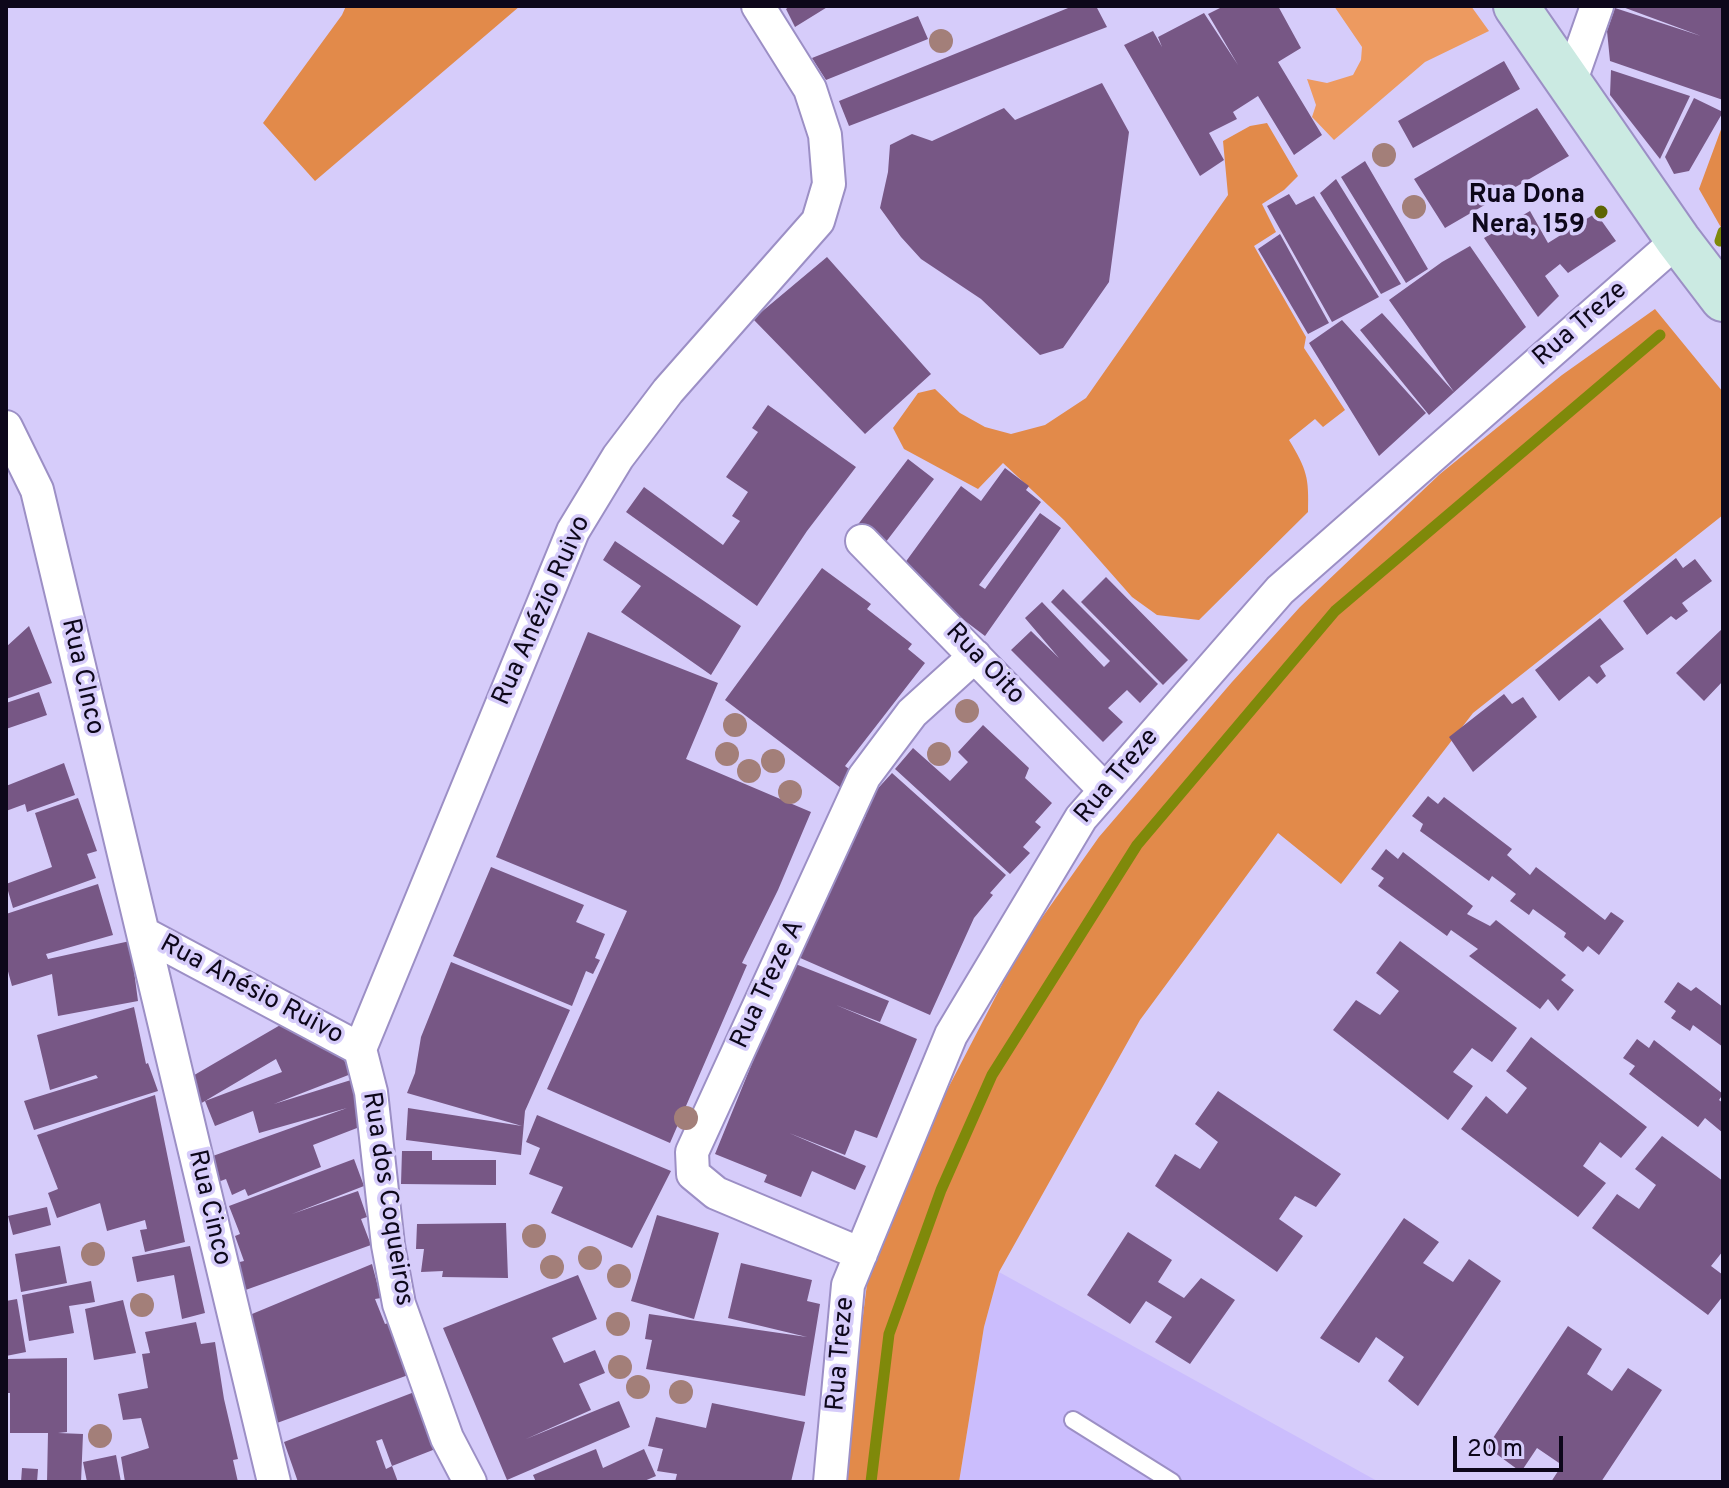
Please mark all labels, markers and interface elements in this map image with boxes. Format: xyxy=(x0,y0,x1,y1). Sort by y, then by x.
place label: Rua Dona Nera, 159 xyxy=(1469,181,1585,242)
marker: Rua Dona Nera, 159 xyxy=(1592,203,1610,221)
street label: Rua Treze xyxy=(1528,276,1634,374)
street label: Rua Anézio Ruivo xyxy=(487,511,599,711)
street label: Rua CInco xyxy=(53,616,109,738)
street label: Rua Oito xyxy=(938,618,1030,712)
street label: Rua Treze xyxy=(1069,723,1167,831)
street label: Rua Treze A xyxy=(726,916,812,1054)
street label: Rua Anésio Ruivo xyxy=(154,929,348,1053)
street label: Rua dos Coqueiros xyxy=(354,1090,418,1308)
street label: Rua Cinco xyxy=(180,1147,236,1269)
street label: Rua Treze xyxy=(821,1296,863,1412)
scale bar xyxy=(1457,1420,1567,1470)
text: 20 m xyxy=(1467,1435,1523,1465)

